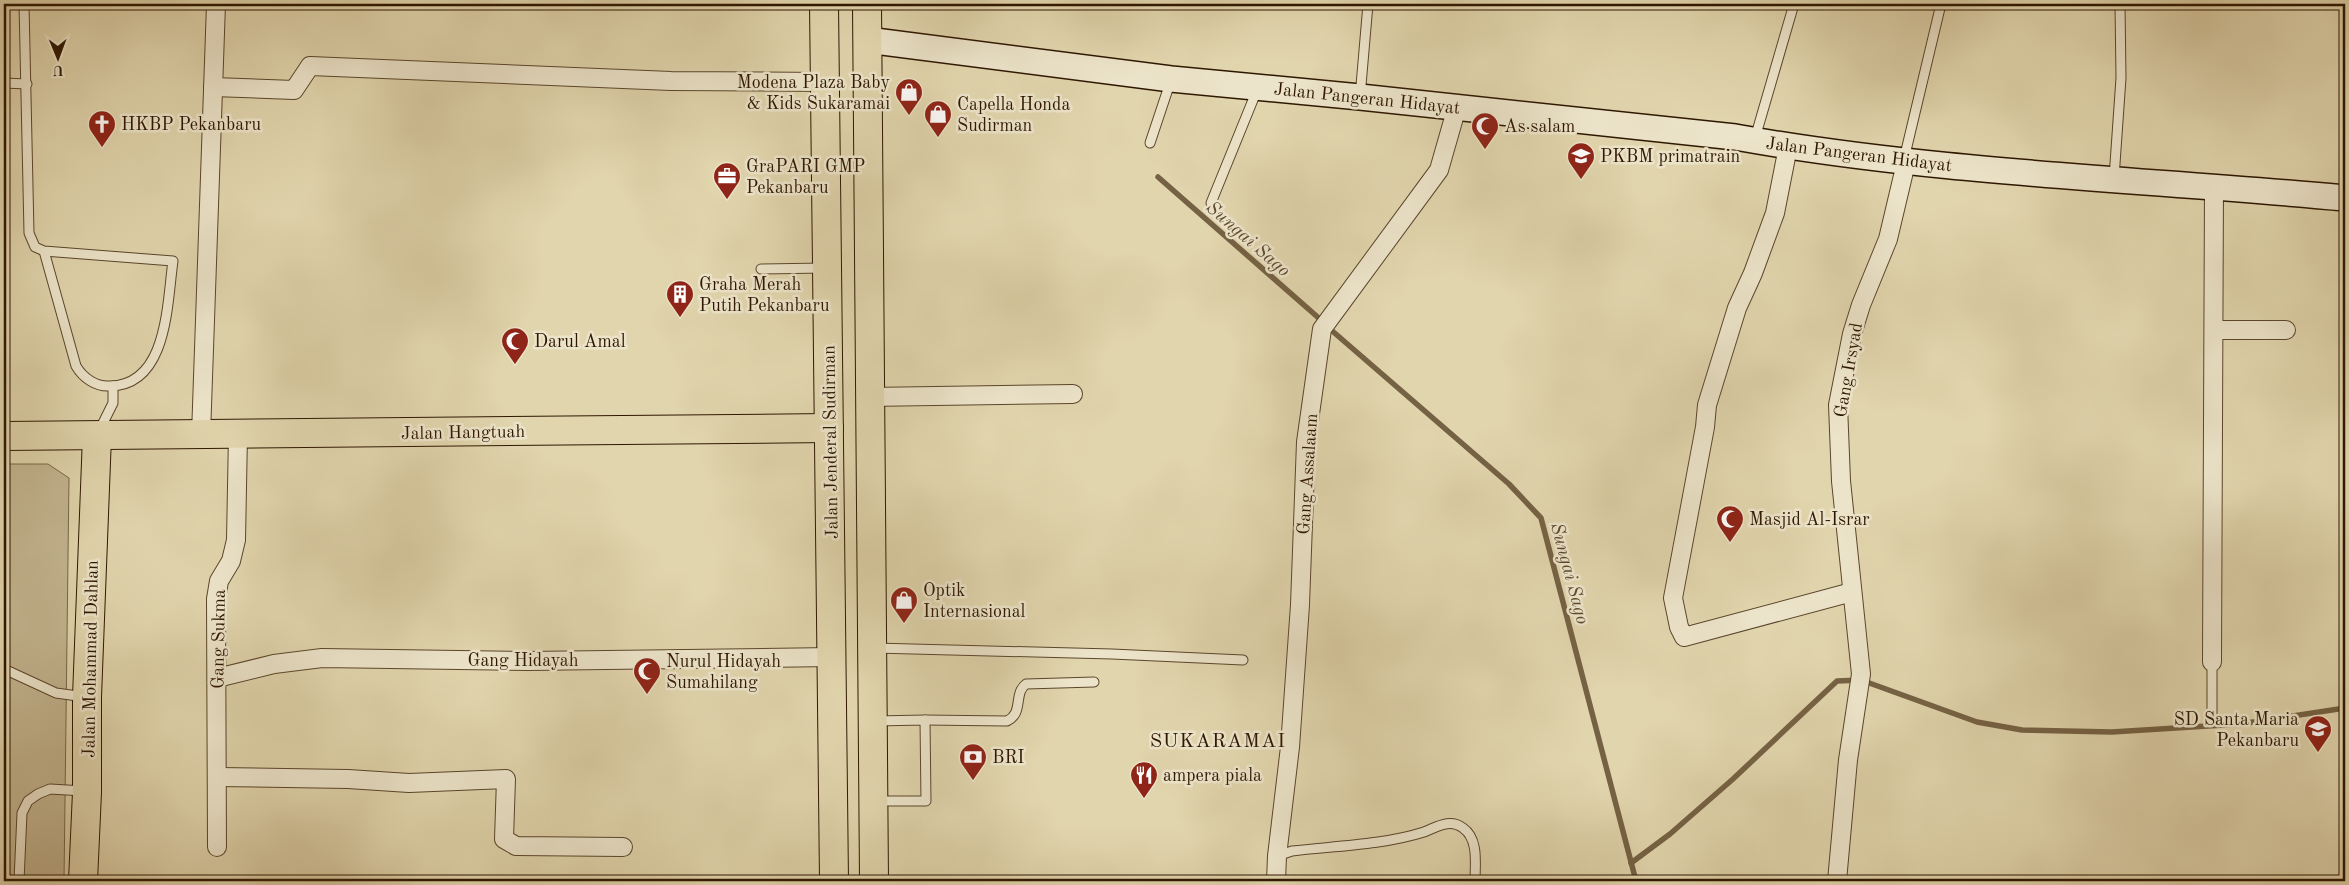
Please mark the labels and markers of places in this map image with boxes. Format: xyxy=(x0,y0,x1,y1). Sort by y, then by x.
place label: Modena Plaza Baby & Kids Sukaramai xyxy=(737,74,890,113)
shop icon: Modena Plaza Baby & Kids Sukaramai xyxy=(894,77,924,116)
place label: Capella Honda Sudirman xyxy=(957,96,1070,135)
shop icon: Capella Honda Sudirman xyxy=(923,99,953,138)
church icon: HKBP Pekanbaru xyxy=(87,109,117,148)
mosque icon: As salam xyxy=(1470,111,1500,150)
place label: HKBP Pekanbaru xyxy=(121,116,262,134)
place label: As salam xyxy=(1504,118,1575,136)
school or university icon: PKBM primatrain xyxy=(1566,141,1596,180)
place label: PKBM primatrain xyxy=(1600,148,1741,166)
place label: GraPARI GMP Pekanbaru xyxy=(746,158,865,197)
office icon: GraPARI GMP Pekanbaru xyxy=(712,161,742,200)
place label: Graha Merah Putih Pekanbaru xyxy=(699,276,830,315)
building icon: Graha Merah Putih Pekanbaru xyxy=(665,279,695,318)
mosque icon: Darul Amal xyxy=(500,326,530,365)
place label: Darul Amal xyxy=(534,333,626,351)
mosque icon: Masjid Al-Israr xyxy=(1715,504,1745,543)
place label: Masjid Al-Israr xyxy=(1749,511,1870,529)
place label: Optik Internasional xyxy=(923,582,1026,621)
shop icon: Optik Internasional xyxy=(889,585,919,624)
place label: Nurul Hidayah Sumahilang xyxy=(666,653,781,692)
mosque icon: Nurul Hidayah Sumahilang xyxy=(632,656,662,695)
place label: SD Santa Maria Pekanbaru xyxy=(2174,711,2299,750)
school or university icon: SD Santa Maria Pekanbaru xyxy=(2303,714,2333,753)
bank icon: BRI xyxy=(958,742,988,781)
place label: BRI xyxy=(992,749,1024,767)
restaurant icon: ampera piala xyxy=(1129,760,1159,799)
place label: ampera piala xyxy=(1163,767,1262,785)

